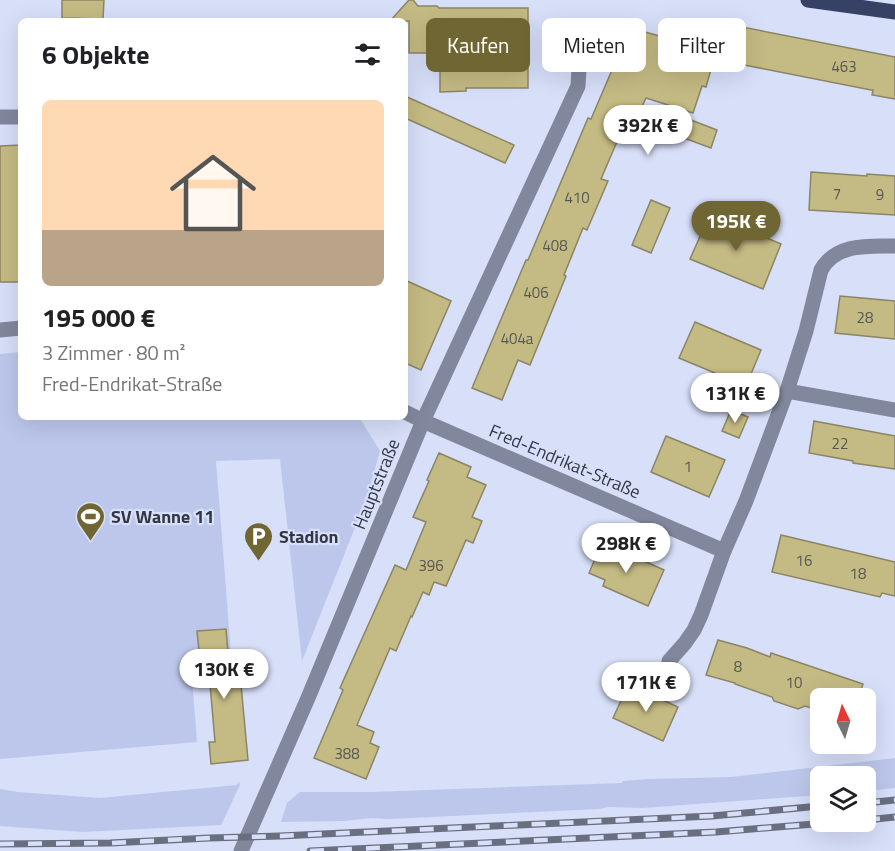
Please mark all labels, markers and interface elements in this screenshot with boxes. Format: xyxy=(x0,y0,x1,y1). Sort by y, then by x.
chip: Kaufen xyxy=(426,18,530,72)
chip: Mieten xyxy=(542,18,646,72)
chip: Filter xyxy=(658,18,746,72)
text: 6 Objekte xyxy=(42,35,149,74)
icon: filters xyxy=(351,38,384,71)
house number: 463 xyxy=(831,55,857,78)
pin: 392K € xyxy=(599,105,697,156)
text: 392K € xyxy=(617,109,679,140)
icon: home xyxy=(159,139,267,247)
house number: 7 xyxy=(833,182,841,205)
house number: 9 xyxy=(876,183,884,206)
house number: 410 xyxy=(564,186,590,209)
pin: 195K € xyxy=(687,201,785,252)
text: 195K € xyxy=(705,205,767,236)
house number: 408 xyxy=(542,234,568,257)
house number: 406 xyxy=(523,281,549,304)
text: 195 000 € xyxy=(42,298,155,337)
house number: 28 xyxy=(857,306,873,329)
house number: 404a xyxy=(501,327,534,350)
text: 3 Zimmer · 80 m² xyxy=(42,337,185,368)
text: Fred-Endrikat-Straße xyxy=(42,368,222,399)
pin: 131K € xyxy=(686,373,784,424)
text: 131K € xyxy=(704,377,766,408)
street label: Fred-Endrikat-Straße xyxy=(485,417,645,505)
house number: 22 xyxy=(832,432,848,455)
street label: Hauptstraße xyxy=(346,435,406,533)
house number: 1 xyxy=(684,455,692,478)
sports icon: SV Wanne 11 xyxy=(74,500,106,542)
place label: SV Wanne 11 xyxy=(111,503,214,530)
parking icon: Stadion xyxy=(242,520,274,562)
place label: Stadion xyxy=(279,523,339,550)
pin: 298K € xyxy=(577,523,675,574)
text: 298K € xyxy=(595,527,657,558)
house number: 16 xyxy=(796,549,812,572)
house number: 396 xyxy=(418,554,444,577)
house number: 18 xyxy=(850,562,866,585)
pin: 130K € xyxy=(175,649,273,700)
text: 130K € xyxy=(193,653,255,684)
house number: 8 xyxy=(734,655,742,678)
pin: 171K € xyxy=(597,662,695,713)
text: 171K € xyxy=(615,666,677,697)
house number: 10 xyxy=(786,671,802,694)
north arrow xyxy=(810,688,876,754)
map controls xyxy=(810,688,876,832)
house number: 388 xyxy=(334,742,360,765)
button: layers xyxy=(810,766,876,832)

